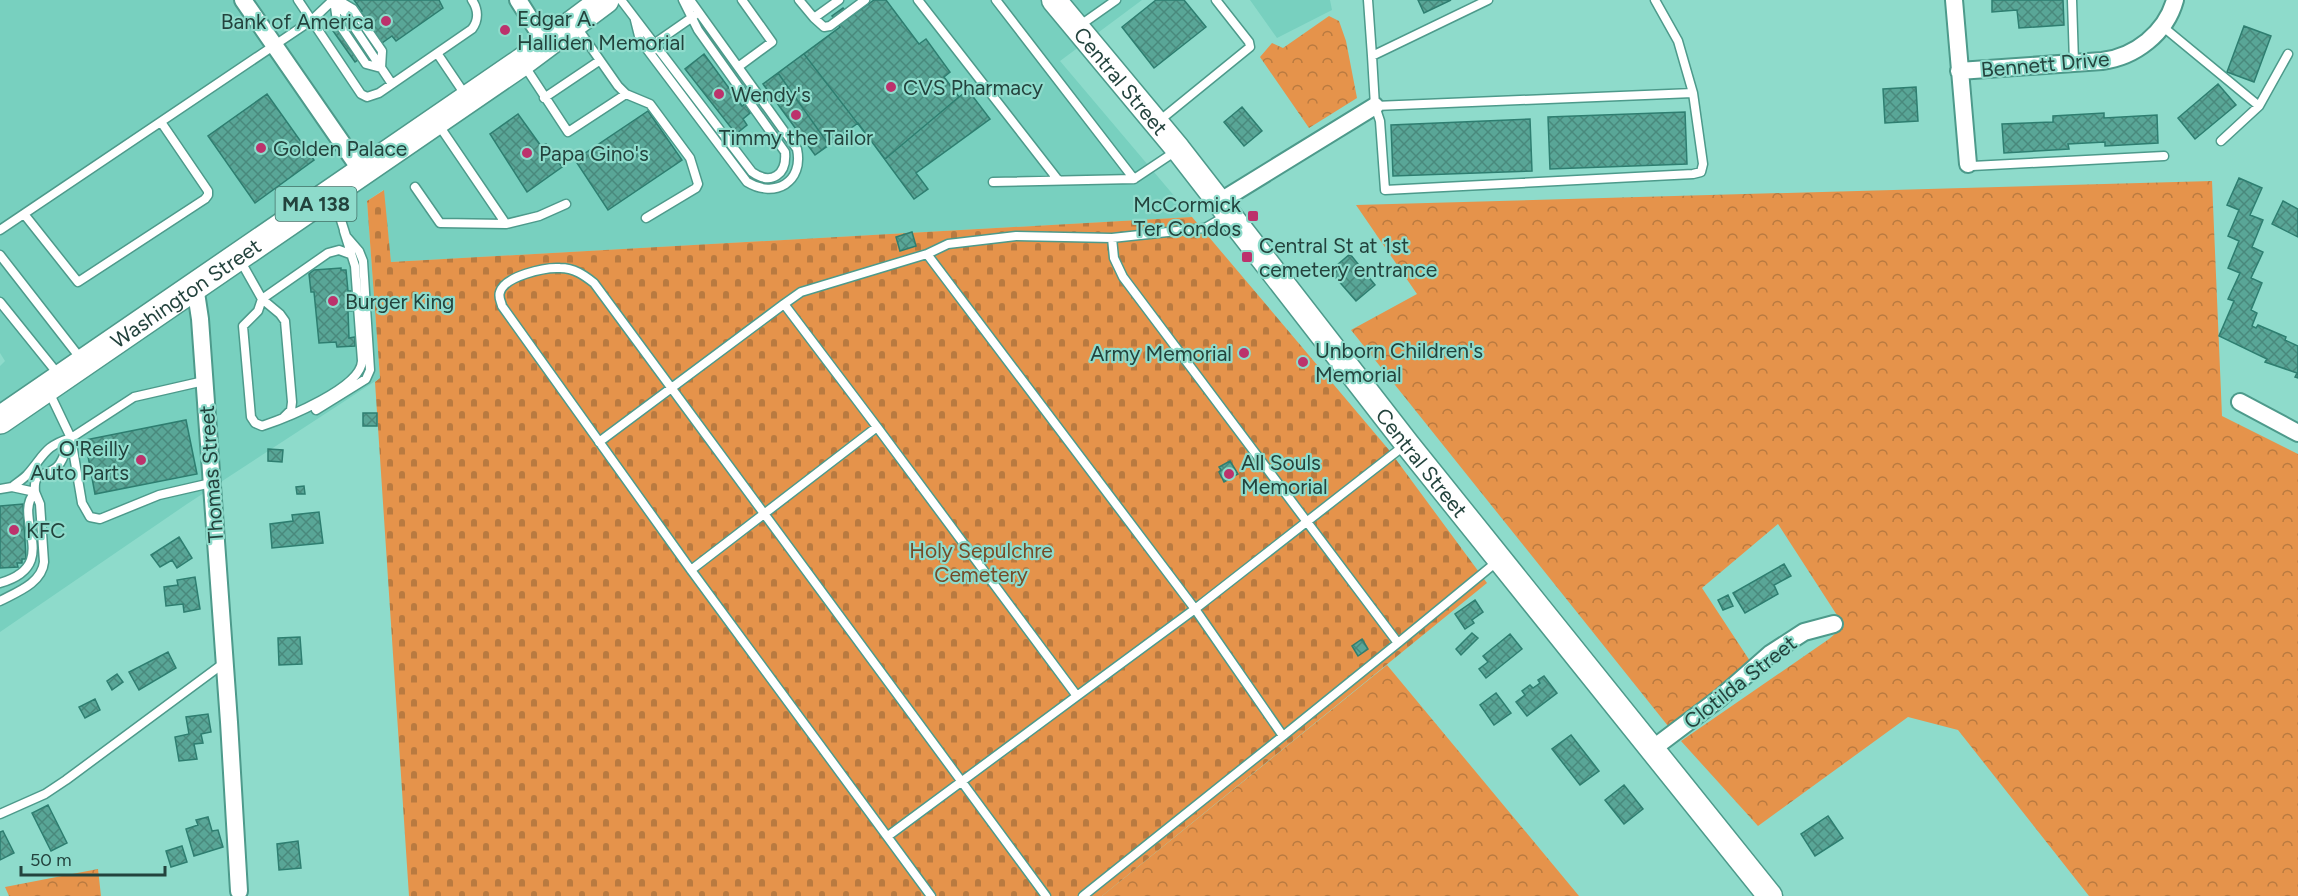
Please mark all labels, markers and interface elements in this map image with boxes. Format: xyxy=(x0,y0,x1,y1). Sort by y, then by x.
place label: Edgar A. Halliden Memorial xyxy=(517,6,685,55)
place label: Bank of America xyxy=(221,9,374,34)
marker: Bank of America xyxy=(379,14,393,28)
street label: Central Street xyxy=(1069,22,1173,140)
marker: Edgar A. Halliden Memorial xyxy=(498,23,512,37)
street label: Bennett Drive xyxy=(1980,46,2110,82)
place label: CVS Pharmacy xyxy=(903,75,1043,100)
marker: CVS Pharmacy xyxy=(884,80,898,94)
place label: Wendy's xyxy=(731,82,811,107)
marker: Wendy's xyxy=(712,87,726,101)
marker: Timmy the Tailor xyxy=(789,108,803,122)
place label: Timmy the Tailor xyxy=(719,125,873,150)
place label: Golden Palace xyxy=(273,136,407,161)
marker: Golden Palace xyxy=(254,141,268,155)
place label: Papa Gino's xyxy=(539,141,649,166)
marker: Papa Gino's xyxy=(520,146,534,160)
road number: MA 138 xyxy=(276,187,356,221)
place label: McCormick Ter Condos xyxy=(1133,192,1242,241)
marker: McCormick Ter Condos xyxy=(1246,209,1260,223)
street label: Washington Street xyxy=(106,233,265,353)
place label: Central St at 1st cemetery entrance xyxy=(1259,233,1437,282)
marker: Central St at 1st cemetery entrance xyxy=(1240,250,1254,264)
place label: Burger King xyxy=(345,289,454,314)
marker: Burger King xyxy=(326,294,340,308)
place label: Unborn Children's Memorial xyxy=(1315,338,1483,387)
place label: Army Memorial xyxy=(1090,341,1232,366)
marker: Army Memorial xyxy=(1237,346,1251,360)
marker: Unborn Children's Memorial xyxy=(1296,355,1310,369)
street label: Central Street xyxy=(1371,403,1473,522)
street label: Thomas Street xyxy=(194,404,228,544)
place label: O'Reilly Auto Parts xyxy=(30,436,129,485)
place label: All Souls Memorial xyxy=(1241,450,1328,499)
marker: O'Reilly Auto Parts xyxy=(134,453,148,467)
marker: All Souls Memorial xyxy=(1222,467,1236,481)
place label: KFC xyxy=(26,518,65,543)
marker: KFC xyxy=(7,523,21,537)
park label: Holy Sepulchre Cemetery xyxy=(909,538,1053,587)
street label: Clotilda Street xyxy=(1679,630,1801,734)
scale bar xyxy=(21,839,165,877)
text: 50 m xyxy=(30,849,72,871)

